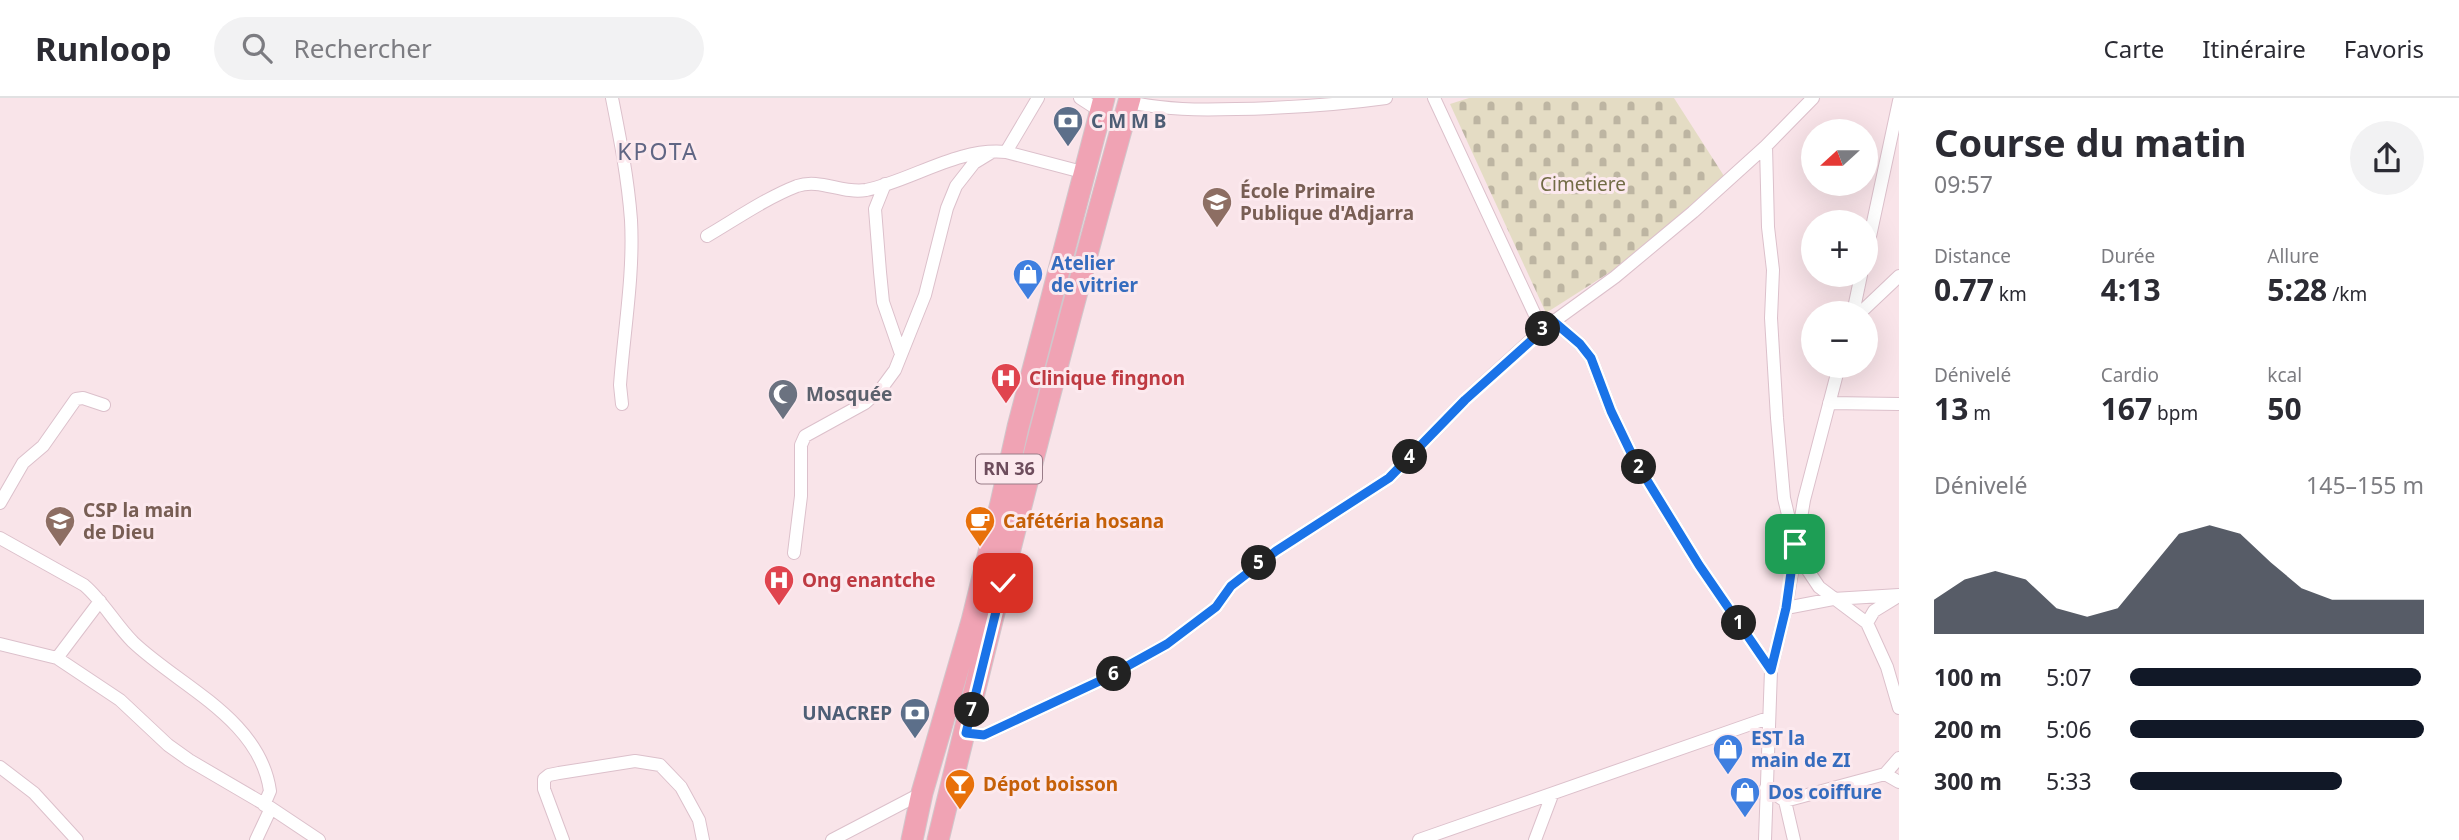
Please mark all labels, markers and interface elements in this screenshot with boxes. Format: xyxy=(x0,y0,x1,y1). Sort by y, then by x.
search box xyxy=(214,17,704,80)
text: Runloop xyxy=(35,26,172,71)
icon: search xyxy=(238,29,276,67)
text: Rechercher xyxy=(294,30,432,66)
text: Carte xyxy=(2104,32,2164,65)
text: Itinéraire xyxy=(2202,32,2306,65)
text: Favoris xyxy=(2344,32,2424,65)
bank icon: C M M B xyxy=(1051,104,1085,148)
place label: C M M B xyxy=(1091,108,1167,134)
text: Course du matin xyxy=(1934,116,2246,168)
north arrow xyxy=(1801,119,1878,196)
map controls xyxy=(1801,119,1878,378)
button: share xyxy=(2350,121,2424,195)
district label: KPOTA xyxy=(617,135,699,167)
text: 09:57 xyxy=(1934,168,1993,200)
park label: Cimetiere xyxy=(1540,171,1626,197)
place label: École Primaire Publique d'Adjarra xyxy=(1240,178,1414,226)
school or university icon: École Primaire Publique d'Adjarra xyxy=(1200,185,1234,229)
button: + xyxy=(1801,210,1878,287)
text: Distance xyxy=(1934,243,2011,269)
text: Durée xyxy=(2101,243,2155,269)
text: Allure xyxy=(2267,243,2319,269)
place label: Atelier de vitrier xyxy=(1051,250,1139,298)
shop icon: Atelier de vitrier xyxy=(1011,257,1045,301)
text: 0.77 xyxy=(1934,269,1994,310)
text: 4:13 xyxy=(2101,269,2161,310)
text: 5:28 xyxy=(2267,269,2327,310)
text: km xyxy=(1994,281,2027,307)
text: /km xyxy=(2327,281,2367,307)
button: − xyxy=(1801,301,1878,378)
pin: 3 xyxy=(1526,312,1560,346)
text: 3 xyxy=(1537,315,1548,341)
hospital icon: Clinique fingnon xyxy=(989,361,1023,405)
text: Dénivelé xyxy=(1934,362,2011,388)
text: Cardio xyxy=(2101,362,2159,388)
text: kcal xyxy=(2267,362,2302,388)
place label: Clinique fingnon xyxy=(1029,365,1185,391)
mosque icon: Mosquée xyxy=(766,377,800,421)
place label: Mosquée xyxy=(806,381,892,407)
text: 13 xyxy=(1934,388,1968,429)
text: 167 xyxy=(2101,388,2152,429)
text: 50 xyxy=(2267,388,2302,429)
text: m xyxy=(1968,400,1991,426)
text: bpm xyxy=(2152,400,2198,426)
pin: 4 xyxy=(1392,440,1428,474)
text: 4 xyxy=(1404,443,1415,469)
pin: 2 xyxy=(1622,450,1656,484)
text: 2 xyxy=(1633,453,1644,479)
road number: RN 36 xyxy=(976,454,1042,484)
text: Dénivelé xyxy=(1934,469,2027,501)
text: 145–155 m xyxy=(2306,469,2424,501)
place label: CSP la main de Dieu xyxy=(83,497,192,545)
school or university icon: CSP la main de Dieu xyxy=(43,504,77,548)
cafe icon: Cafétéria hosana xyxy=(963,504,997,548)
place label: Cafétéria hosana xyxy=(1003,508,1164,534)
pin xyxy=(1765,514,1825,574)
icon: arrive xyxy=(1776,525,1814,563)
pin: 5 xyxy=(1242,546,1276,580)
text: 5 xyxy=(1253,549,1264,575)
pin xyxy=(973,553,1033,613)
hospital icon: Ong enantche xyxy=(762,563,796,607)
icon: check xyxy=(984,564,1022,602)
place label: Ong enantche xyxy=(802,567,936,593)
pin: 1 xyxy=(1722,606,1756,640)
text: 1 xyxy=(1733,609,1744,635)
pin: 6 xyxy=(1096,656,1132,692)
text: 6 xyxy=(1108,660,1119,686)
text: 100 m xyxy=(1934,661,2002,693)
text: 5:07 xyxy=(2046,661,2092,693)
pin: 7 xyxy=(954,692,990,728)
bank icon: UNACREP xyxy=(898,696,932,740)
text: 7 xyxy=(966,696,977,722)
place label: UNACREP xyxy=(802,700,892,726)
text: 200 m xyxy=(1934,713,2002,745)
text: 5:06 xyxy=(2046,713,2092,745)
place label: EST la main de ZI xyxy=(1751,725,1851,773)
shop icon: EST la main de ZI xyxy=(1711,732,1745,776)
text: 300 m xyxy=(1934,765,2002,797)
text: 5:33 xyxy=(2046,765,2092,797)
bar icon: Dépot boisson xyxy=(943,767,977,811)
place label: Dépot boisson xyxy=(983,771,1118,797)
shop icon: Dos coiffure xyxy=(1728,775,1762,819)
place label: Dos coiffure xyxy=(1768,779,1882,805)

